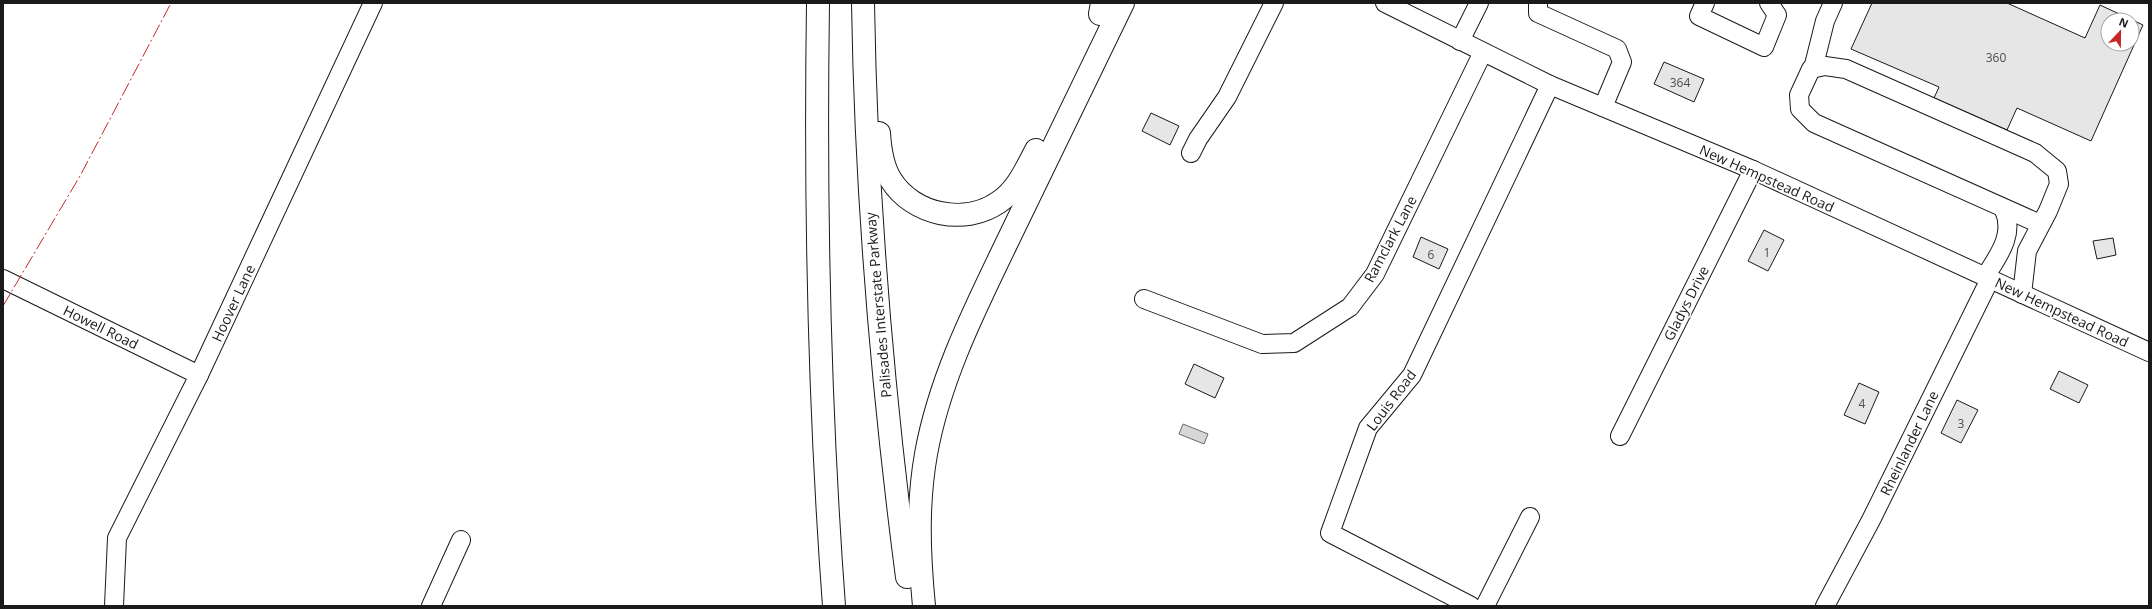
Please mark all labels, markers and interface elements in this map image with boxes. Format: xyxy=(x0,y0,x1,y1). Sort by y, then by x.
north arrow xyxy=(2100,12,2140,52)
text: N xyxy=(2117,14,2131,31)
house number: 360 xyxy=(1986,49,2006,66)
house number: 364 xyxy=(1670,74,1690,91)
street label: New Hempstead Road xyxy=(1697,140,1837,216)
street label: Ramclark Lane xyxy=(1359,192,1421,286)
street label: Palisades Interstate Parkway xyxy=(860,210,896,399)
house number: 1 xyxy=(1764,244,1770,261)
house number: 6 xyxy=(1428,246,1435,263)
street label: Hoover Lane xyxy=(207,261,259,345)
street label: Gladys Drive xyxy=(1659,262,1713,344)
street label: New Hempstead Road xyxy=(1992,273,2132,351)
street label: Howell Road xyxy=(60,301,142,353)
street label: Louis Road xyxy=(1362,366,1420,434)
street label: Rheinlander Lane xyxy=(1875,387,1943,499)
house number: 4 xyxy=(1859,395,1866,412)
house number: 3 xyxy=(1958,415,1965,432)

